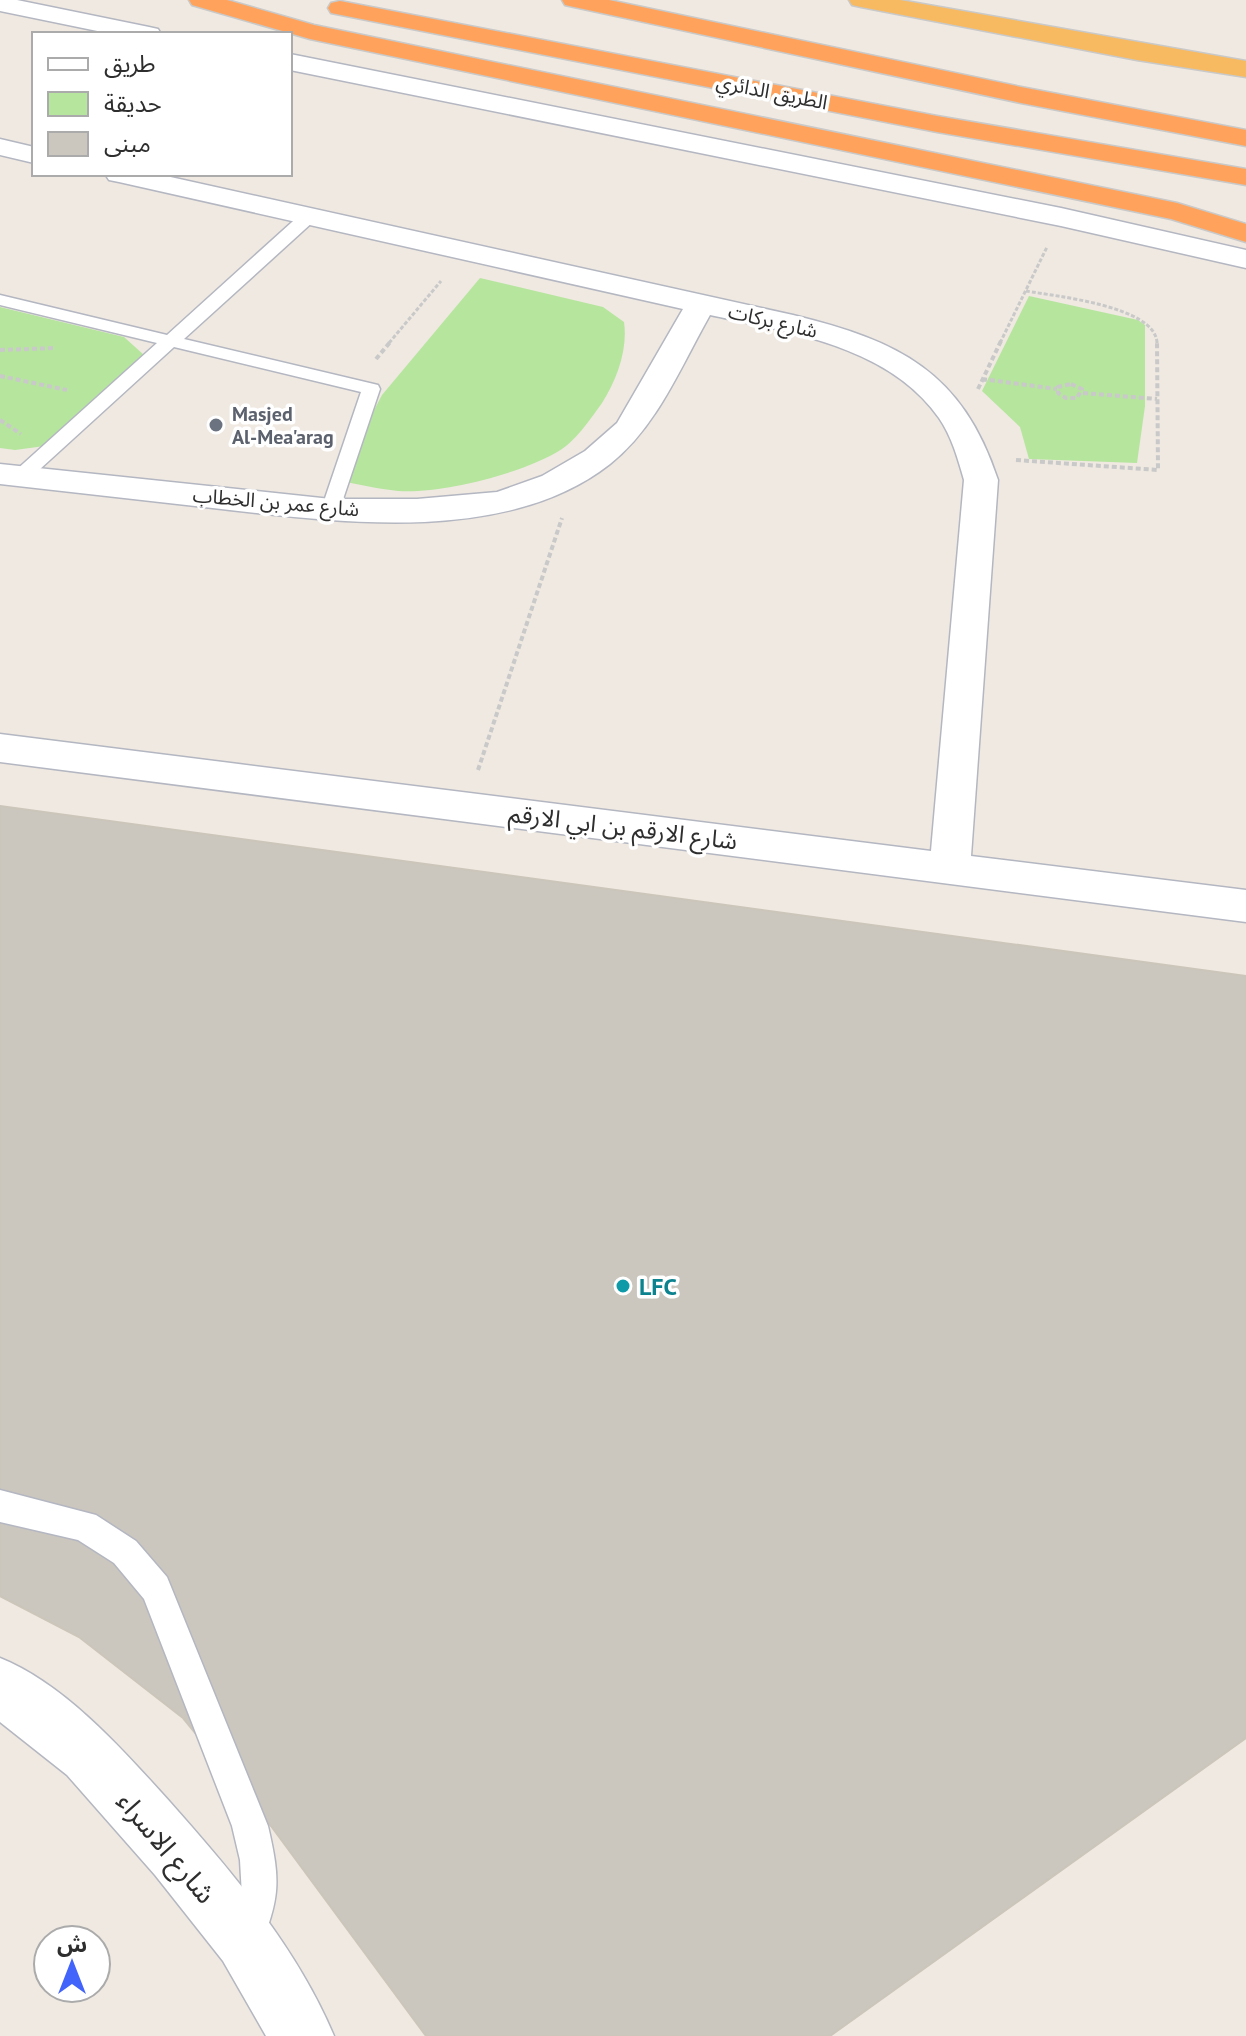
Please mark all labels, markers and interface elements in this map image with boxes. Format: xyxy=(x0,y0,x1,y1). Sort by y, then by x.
legend xyxy=(32,32,292,176)
text: طريق xyxy=(104,48,156,79)
street label: الطريق الدائري xyxy=(714,68,830,118)
text: حديقة xyxy=(104,88,162,119)
text: مبنى xyxy=(104,128,151,159)
street label: شارع بركات xyxy=(725,298,820,346)
place label: Masjed Al-Mea'arag xyxy=(232,401,334,450)
marker: Masjed Al-Mea'arag xyxy=(207,416,225,434)
street label: شارع عمر بن الخطاب xyxy=(191,482,360,524)
street label: شارع الارقم بن ابي الارقم xyxy=(506,798,739,860)
place label: LFC xyxy=(639,1271,677,1302)
marker: LFC xyxy=(614,1277,632,1295)
street label: شارع الاسراء xyxy=(107,1783,225,1913)
north arrow xyxy=(32,1924,112,2004)
text: ش xyxy=(57,1930,87,1958)

